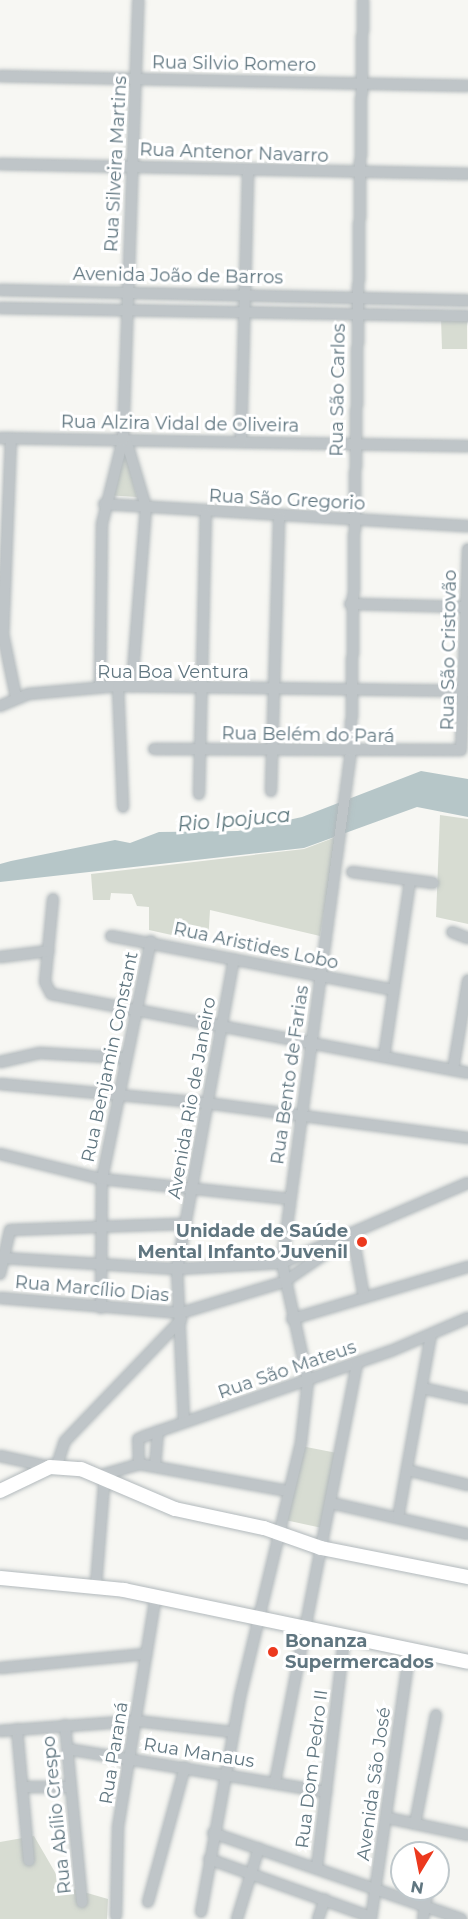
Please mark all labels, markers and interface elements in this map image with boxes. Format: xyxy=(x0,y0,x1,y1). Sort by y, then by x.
street label: Rua Silvio Romero xyxy=(152,52,316,76)
street label: Rua Silveira Martins xyxy=(101,75,131,253)
street label: Rua Antenor Navarro xyxy=(139,139,329,167)
street label: Avenida João de Barros xyxy=(73,263,283,289)
street label: Rua São Carlos xyxy=(326,323,350,457)
street label: Rua Alzira Vidal de Oliveira xyxy=(61,411,299,437)
street label: Rua São Gregorio xyxy=(208,485,366,515)
street label: Rua São Cristovão xyxy=(437,569,461,731)
street label: Rua Boa Ventura xyxy=(97,661,249,683)
street label: Rua Belém do Pará xyxy=(221,723,395,747)
water label: Rio Ipojuca xyxy=(177,803,291,837)
street label: Rua Aristides Lobo xyxy=(172,918,340,974)
street label: Rua Benjamin Constant xyxy=(77,950,143,1164)
street label: Rua Bento de Farias xyxy=(267,984,313,1166)
street label: Avenida Rio de Janeiro xyxy=(164,995,220,1201)
place label: Unidade de Saúde Mental Infanto Juvenil xyxy=(138,1221,348,1264)
marker: Unidade de Saúde Mental Infanto Juvenil xyxy=(353,1233,371,1251)
street label: Rua Marcílio Dias xyxy=(14,1271,170,1307)
street label: Rua São Mateus xyxy=(215,1336,359,1404)
place label: Bonanza Supermercados xyxy=(285,1631,434,1674)
marker: Bonanza Supermercados xyxy=(266,1645,280,1659)
street label: Rua Dom Pedro II xyxy=(292,1688,332,1850)
street label: Rua Paraná xyxy=(95,1700,133,1806)
street label: Avenida São José xyxy=(353,1706,395,1862)
street label: Rua Manaus xyxy=(142,1734,256,1772)
street label: Rua Abílio Crespo xyxy=(38,1735,76,1895)
north arrow xyxy=(390,1841,450,1901)
text: N xyxy=(409,1877,425,1898)

